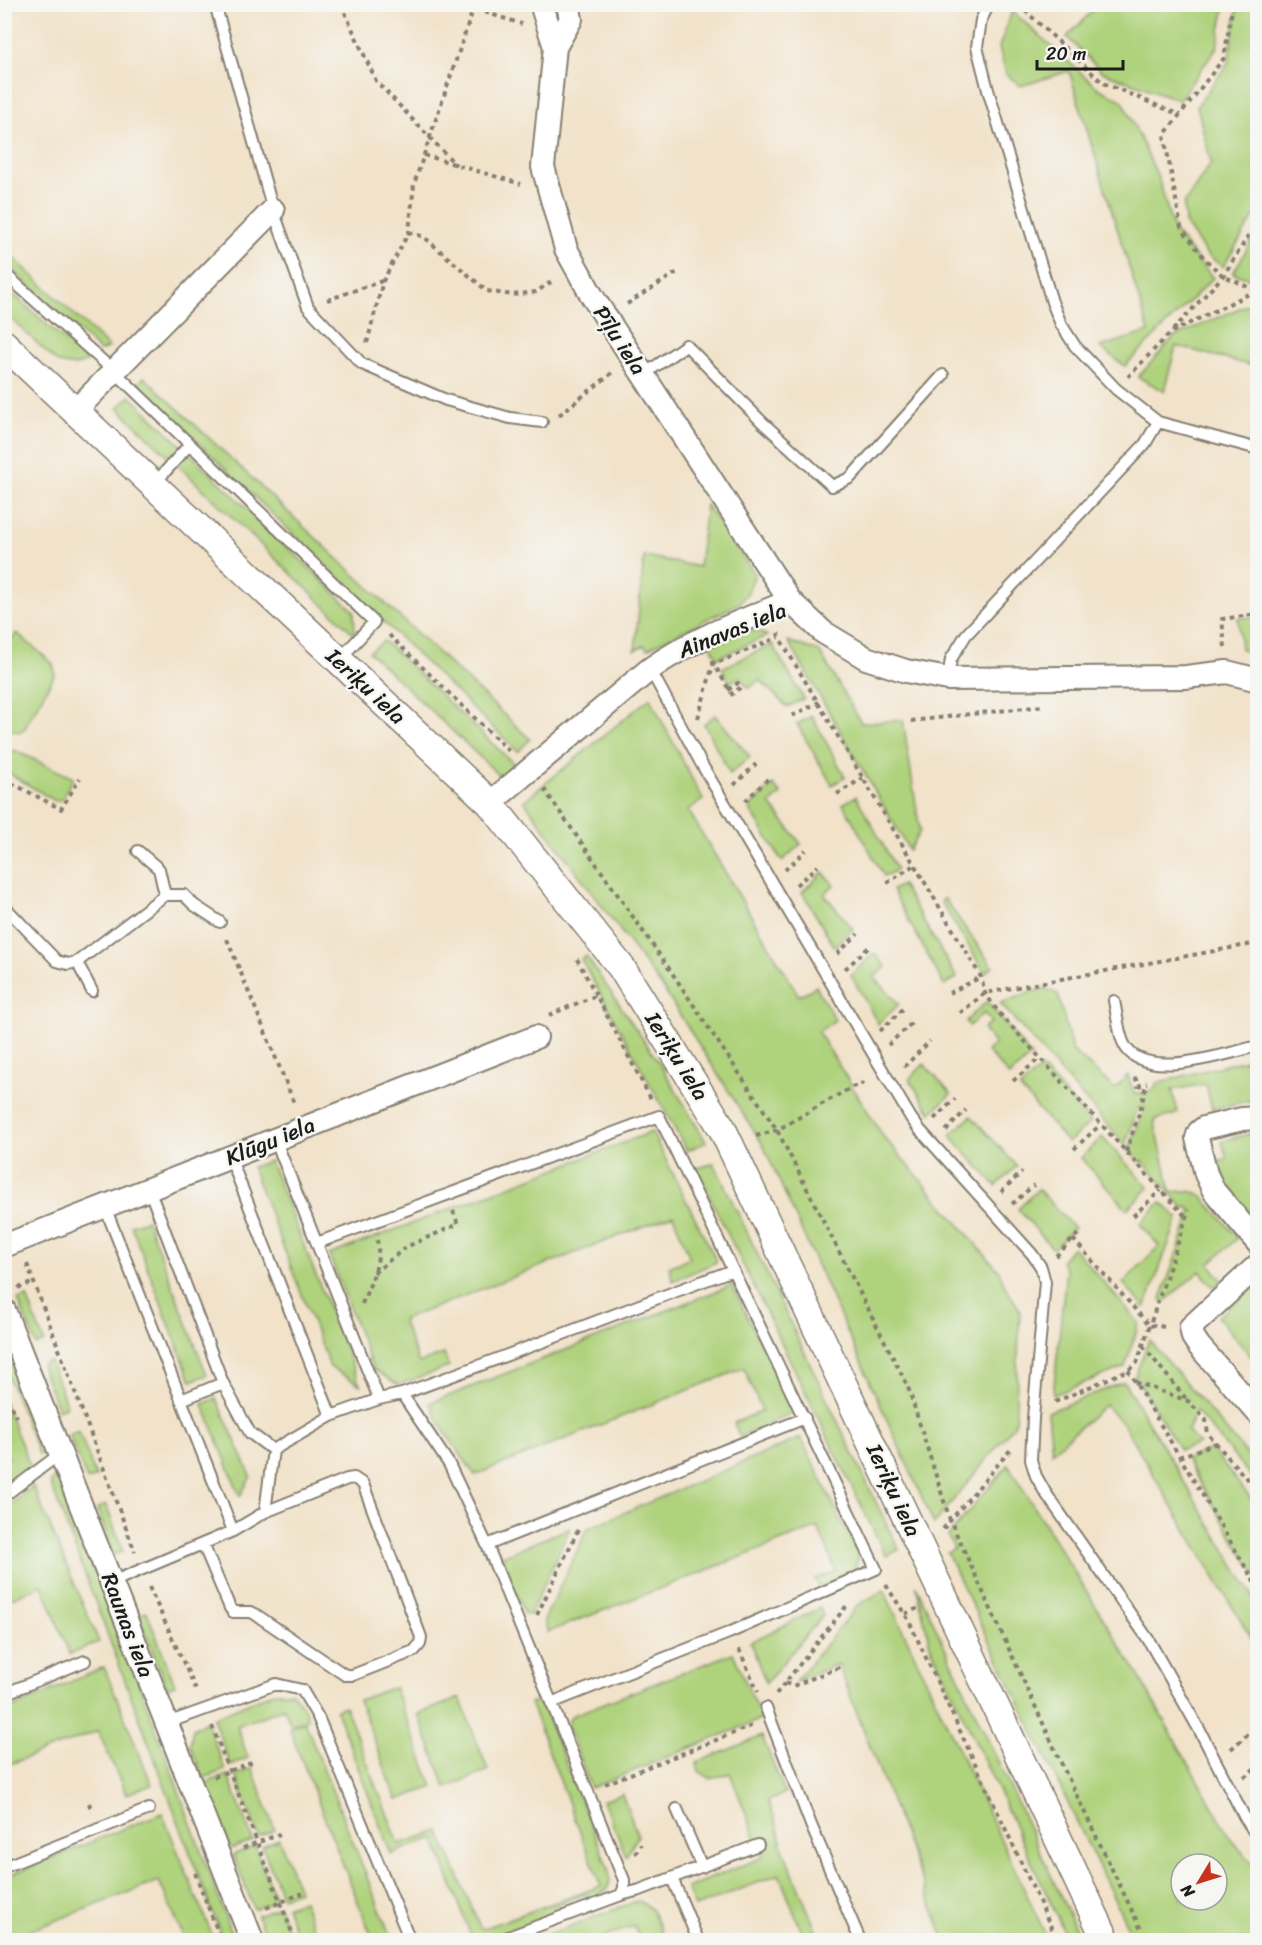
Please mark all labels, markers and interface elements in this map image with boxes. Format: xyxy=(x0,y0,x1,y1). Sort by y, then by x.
scale bar xyxy=(1037,33,1122,71)
text: 20 m xyxy=(1046,38,1086,70)
street label: Pīļu iela xyxy=(583,297,657,383)
street label: Ainavas iela xyxy=(671,591,792,670)
street label: Ieriķu iela xyxy=(316,637,416,734)
street label: Ieriķu iela xyxy=(634,1003,720,1108)
street label: Klūgu iela xyxy=(219,1105,321,1177)
street label: Ieriķu iela xyxy=(855,1436,933,1543)
street label: Raunas iela xyxy=(90,1567,166,1683)
north arrow xyxy=(1169,1852,1229,1912)
text: N xyxy=(1172,1877,1203,1905)

